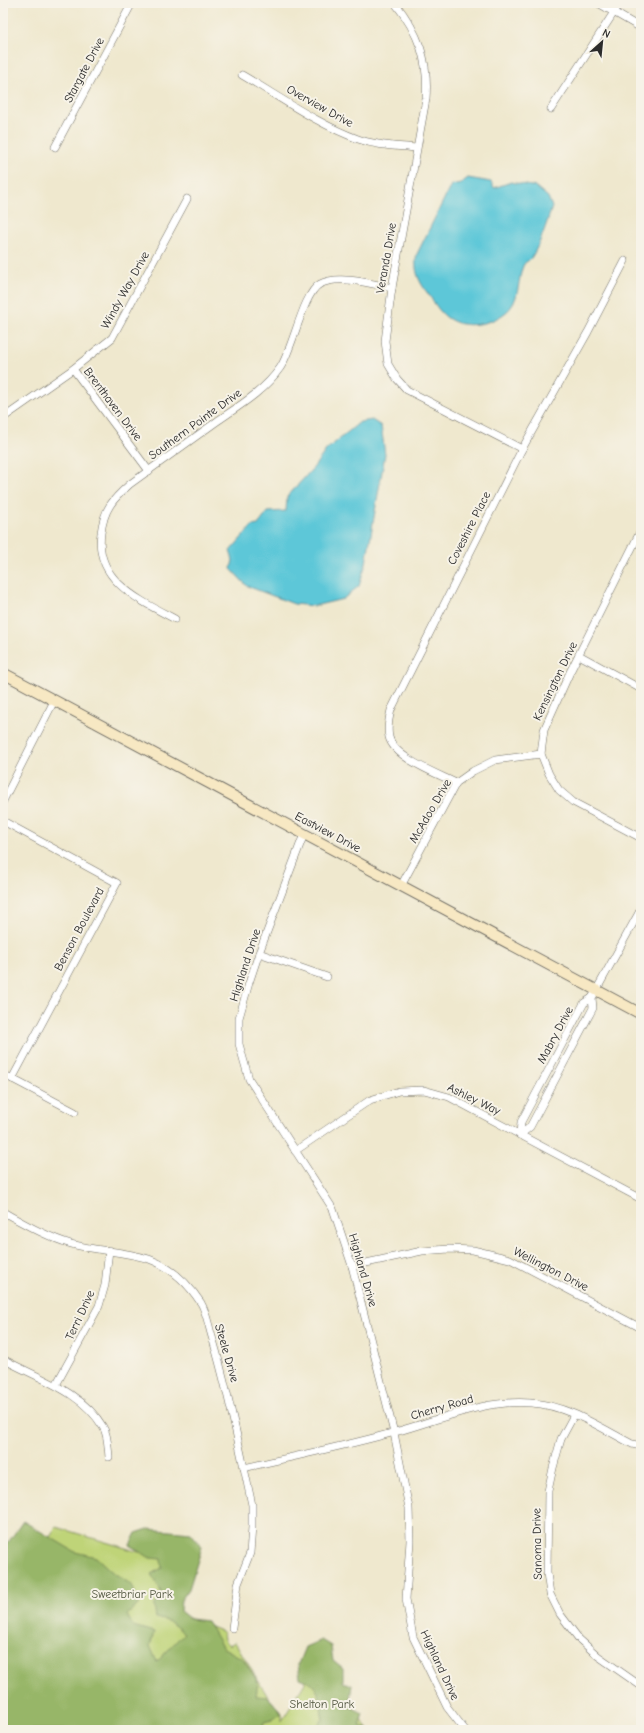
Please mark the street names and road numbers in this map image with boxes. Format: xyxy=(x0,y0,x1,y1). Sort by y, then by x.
street label: Stargate Drive xyxy=(61,35,107,105)
street label: Overview Drive xyxy=(284,82,356,130)
street label: Veranda Drive xyxy=(373,222,399,294)
street label: Windy Way Drive xyxy=(98,249,152,331)
street label: Brenthaven Drive xyxy=(81,365,145,443)
street label: Southern Pointe Drive xyxy=(146,386,244,462)
street label: Coveshire Place xyxy=(445,489,493,567)
street label: Kensington Drive xyxy=(530,639,580,723)
street label: McAdoo Drive xyxy=(406,776,454,846)
street label: Eastview Drive xyxy=(293,809,363,855)
street label: Benson Boulevard xyxy=(51,885,107,973)
street label: Highland Drive xyxy=(227,927,263,1003)
street label: Mabry Drive xyxy=(534,1004,576,1066)
street label: Ashley Way xyxy=(445,1080,503,1118)
street label: Highland Drive xyxy=(346,1232,380,1308)
street label: Wellington Drive xyxy=(511,1244,591,1294)
street label: Terri Drive xyxy=(62,1288,98,1342)
street label: Steele Drive xyxy=(212,1322,242,1384)
street label: Cherry Road xyxy=(409,1391,475,1423)
street label: Sanoma Drive xyxy=(529,1508,545,1580)
street label: Highland Drive xyxy=(418,1628,462,1702)

